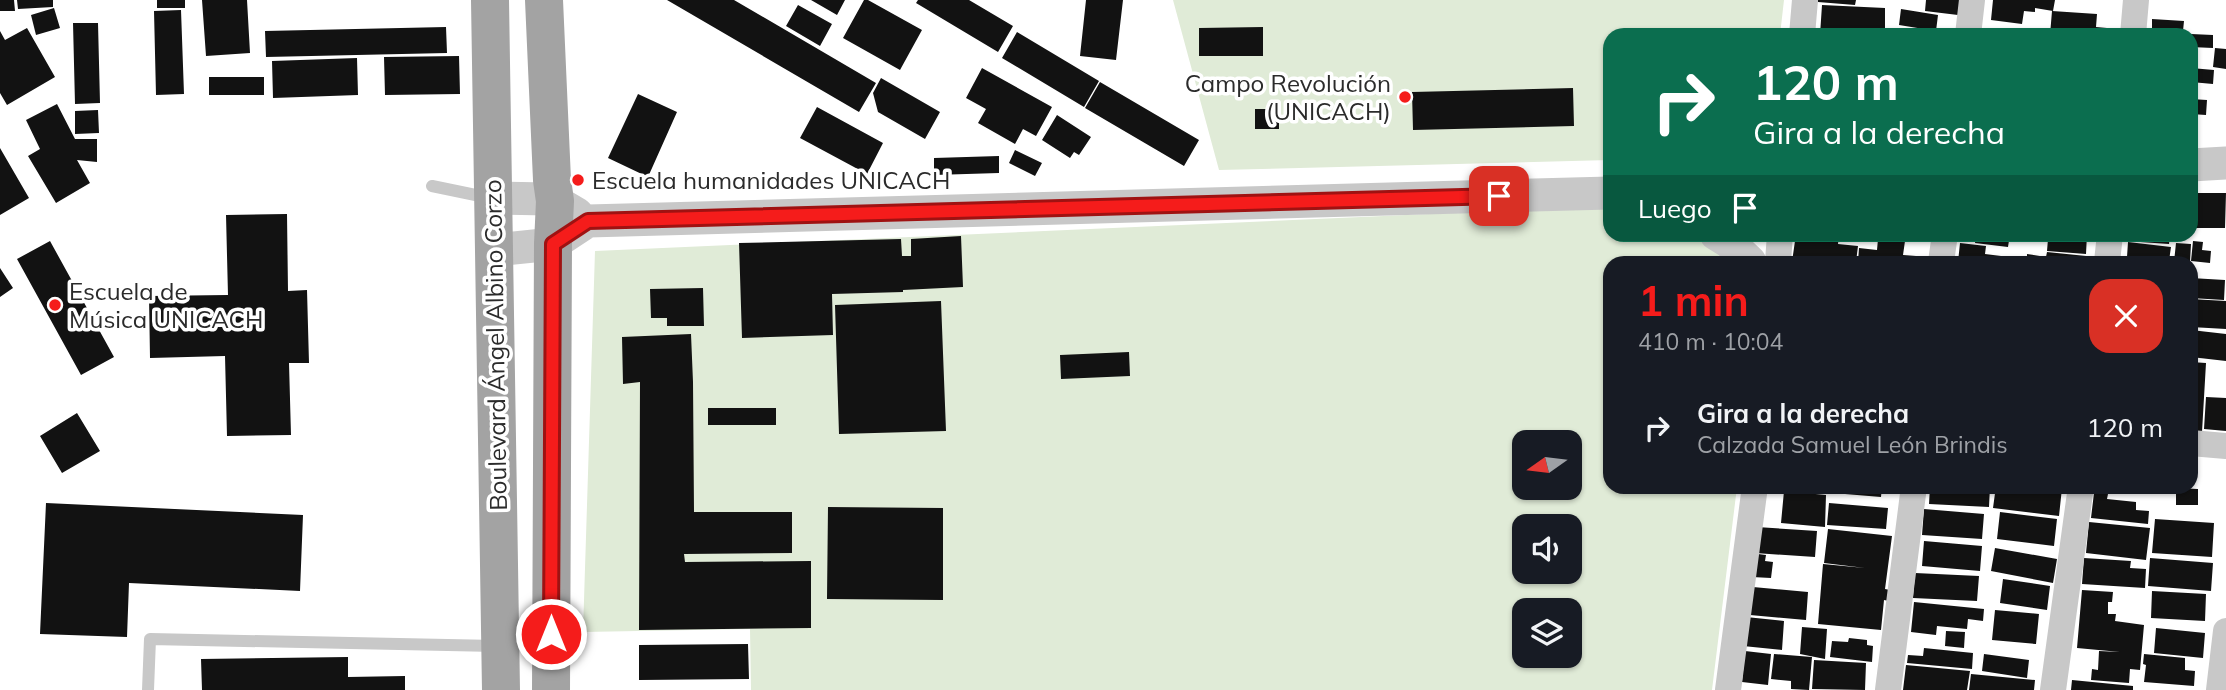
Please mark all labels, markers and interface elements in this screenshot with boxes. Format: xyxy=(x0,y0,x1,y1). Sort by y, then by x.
text: 120 m xyxy=(1753,51,1899,112)
icon: right xyxy=(1638,56,1729,147)
place label: Campo Revolución (UNICACH) xyxy=(1185,68,1391,126)
marker: Campo Revolución (UNICACH) xyxy=(1397,89,1413,105)
text: Gira a la derecha xyxy=(1753,112,2005,152)
place label: Escuela humanidades UNICACH xyxy=(592,165,950,195)
pin xyxy=(1469,166,1529,226)
marker: Escuela humanidades UNICACH xyxy=(570,172,586,188)
icon: arrive xyxy=(1480,177,1518,215)
street label: Boulevard Ángel Albino Corzo xyxy=(477,179,513,511)
icon: arrive xyxy=(1726,189,1764,227)
text: Luego xyxy=(1638,192,1712,225)
text: 1 min xyxy=(1638,274,1749,327)
place label: Escuela de Música UNICACH xyxy=(69,276,263,334)
button: close xyxy=(2089,279,2163,353)
marker: Escuela de Música UNICACH xyxy=(47,297,63,313)
text: 410 m · 10:04 xyxy=(1638,327,1783,356)
text: Gira a la derecha xyxy=(1697,397,1909,430)
icon: right xyxy=(1638,409,1676,447)
text: 120 m xyxy=(2087,411,2163,444)
north arrow xyxy=(1512,430,1582,500)
map controls xyxy=(1512,430,1582,668)
text: Calzada Samuel León Brindis xyxy=(1697,430,2008,459)
button: sound xyxy=(1512,514,1582,584)
position arrow xyxy=(514,597,588,671)
button: layers xyxy=(1512,598,1582,668)

